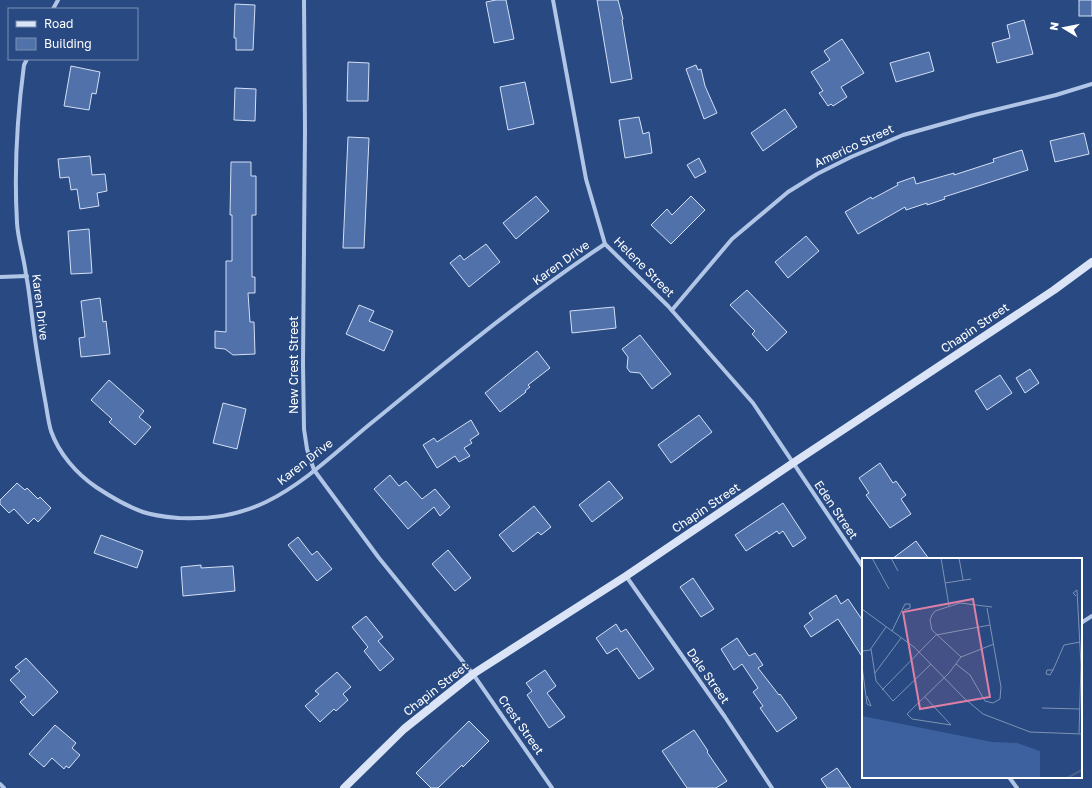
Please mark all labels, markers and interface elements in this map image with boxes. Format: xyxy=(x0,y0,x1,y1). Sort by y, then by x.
legend xyxy=(8,8,138,60)
north arrow xyxy=(1044,8,1084,48)
text: Road xyxy=(44,16,73,31)
text: N xyxy=(1047,21,1061,31)
text: Building xyxy=(44,36,92,51)
street label: Americo Street xyxy=(812,121,896,170)
street label: Helene Street xyxy=(611,233,678,300)
street label: Karen Drive xyxy=(529,237,592,288)
street label: Karen Drive xyxy=(29,273,52,341)
street label: Chapin Street xyxy=(938,299,1012,356)
street label: New Crest Street xyxy=(286,316,301,414)
street label: Karen Drive xyxy=(274,435,336,488)
street label: Eden Street xyxy=(811,478,862,542)
street label: Chapin Street xyxy=(669,479,743,536)
inset map xyxy=(862,558,1082,778)
street label: Dale Street xyxy=(684,645,733,707)
street label: Chapin Street xyxy=(400,658,472,719)
street label: Crest Street xyxy=(495,692,548,758)

